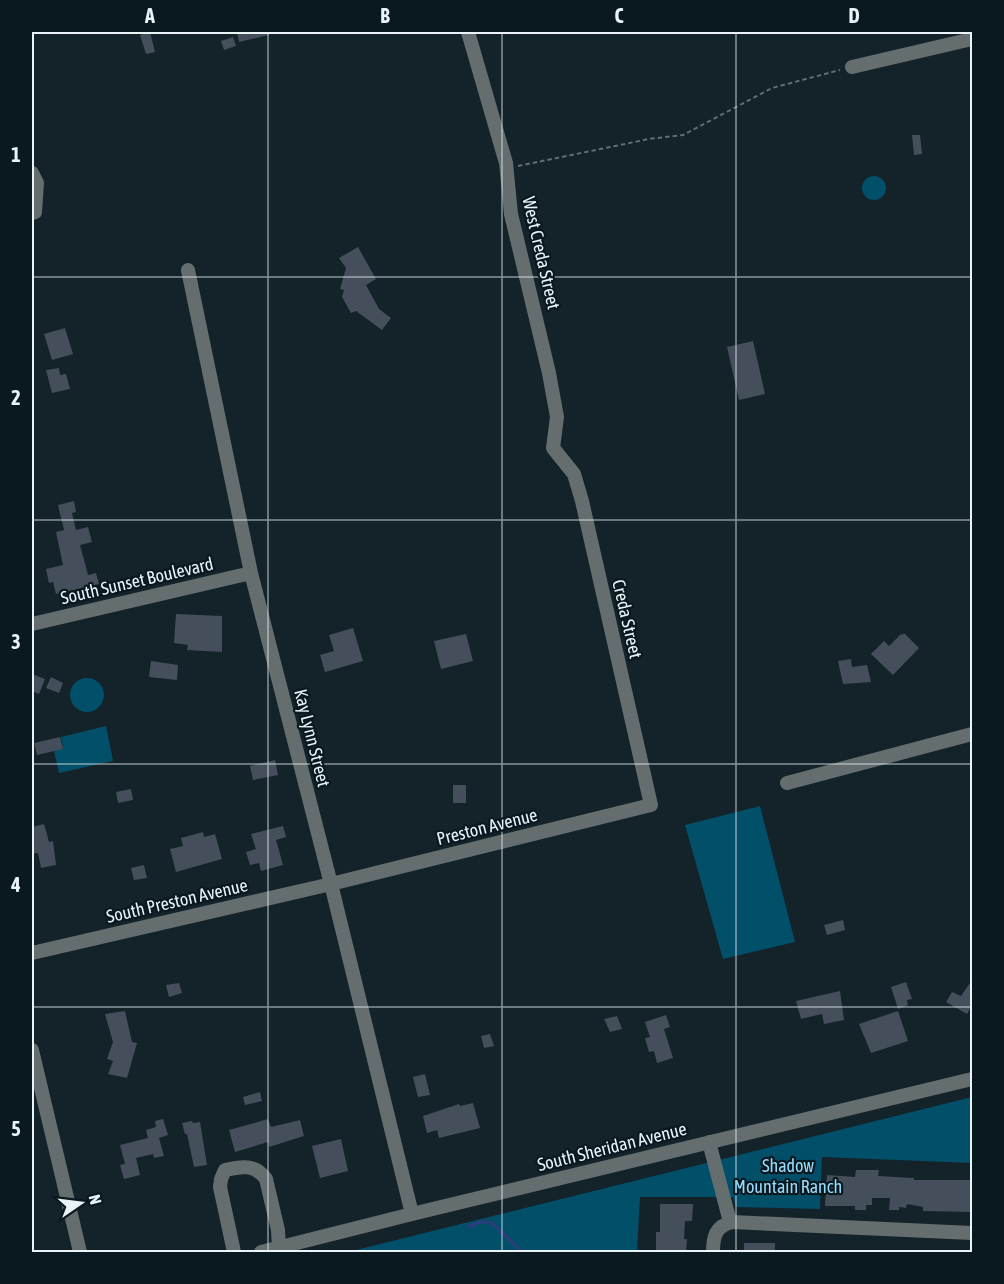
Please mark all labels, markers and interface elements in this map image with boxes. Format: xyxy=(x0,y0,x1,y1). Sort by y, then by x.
text: A xyxy=(144,4,155,27)
text: B xyxy=(380,4,390,27)
text: C xyxy=(615,4,624,27)
text: D xyxy=(848,4,860,27)
text: 1 xyxy=(11,143,21,166)
street label: West Creda Street xyxy=(518,194,565,311)
text: 2 xyxy=(11,386,21,409)
street label: South Sunset Boulevard xyxy=(59,553,215,608)
street label: Creda Street xyxy=(608,577,647,660)
text: 3 xyxy=(11,630,21,653)
street label: Kay Lynn Street xyxy=(290,687,335,789)
street label: Preston Avenue xyxy=(434,804,539,849)
text: 4 xyxy=(10,873,21,896)
street label: South Preston Avenue xyxy=(104,874,250,927)
text: 5 xyxy=(11,1117,21,1140)
street label: South Sheridan Avenue xyxy=(535,1118,689,1175)
park label: Shadow Mountain Ranch xyxy=(734,1155,842,1197)
north arrow xyxy=(51,1173,111,1233)
text: N xyxy=(86,1193,105,1206)

